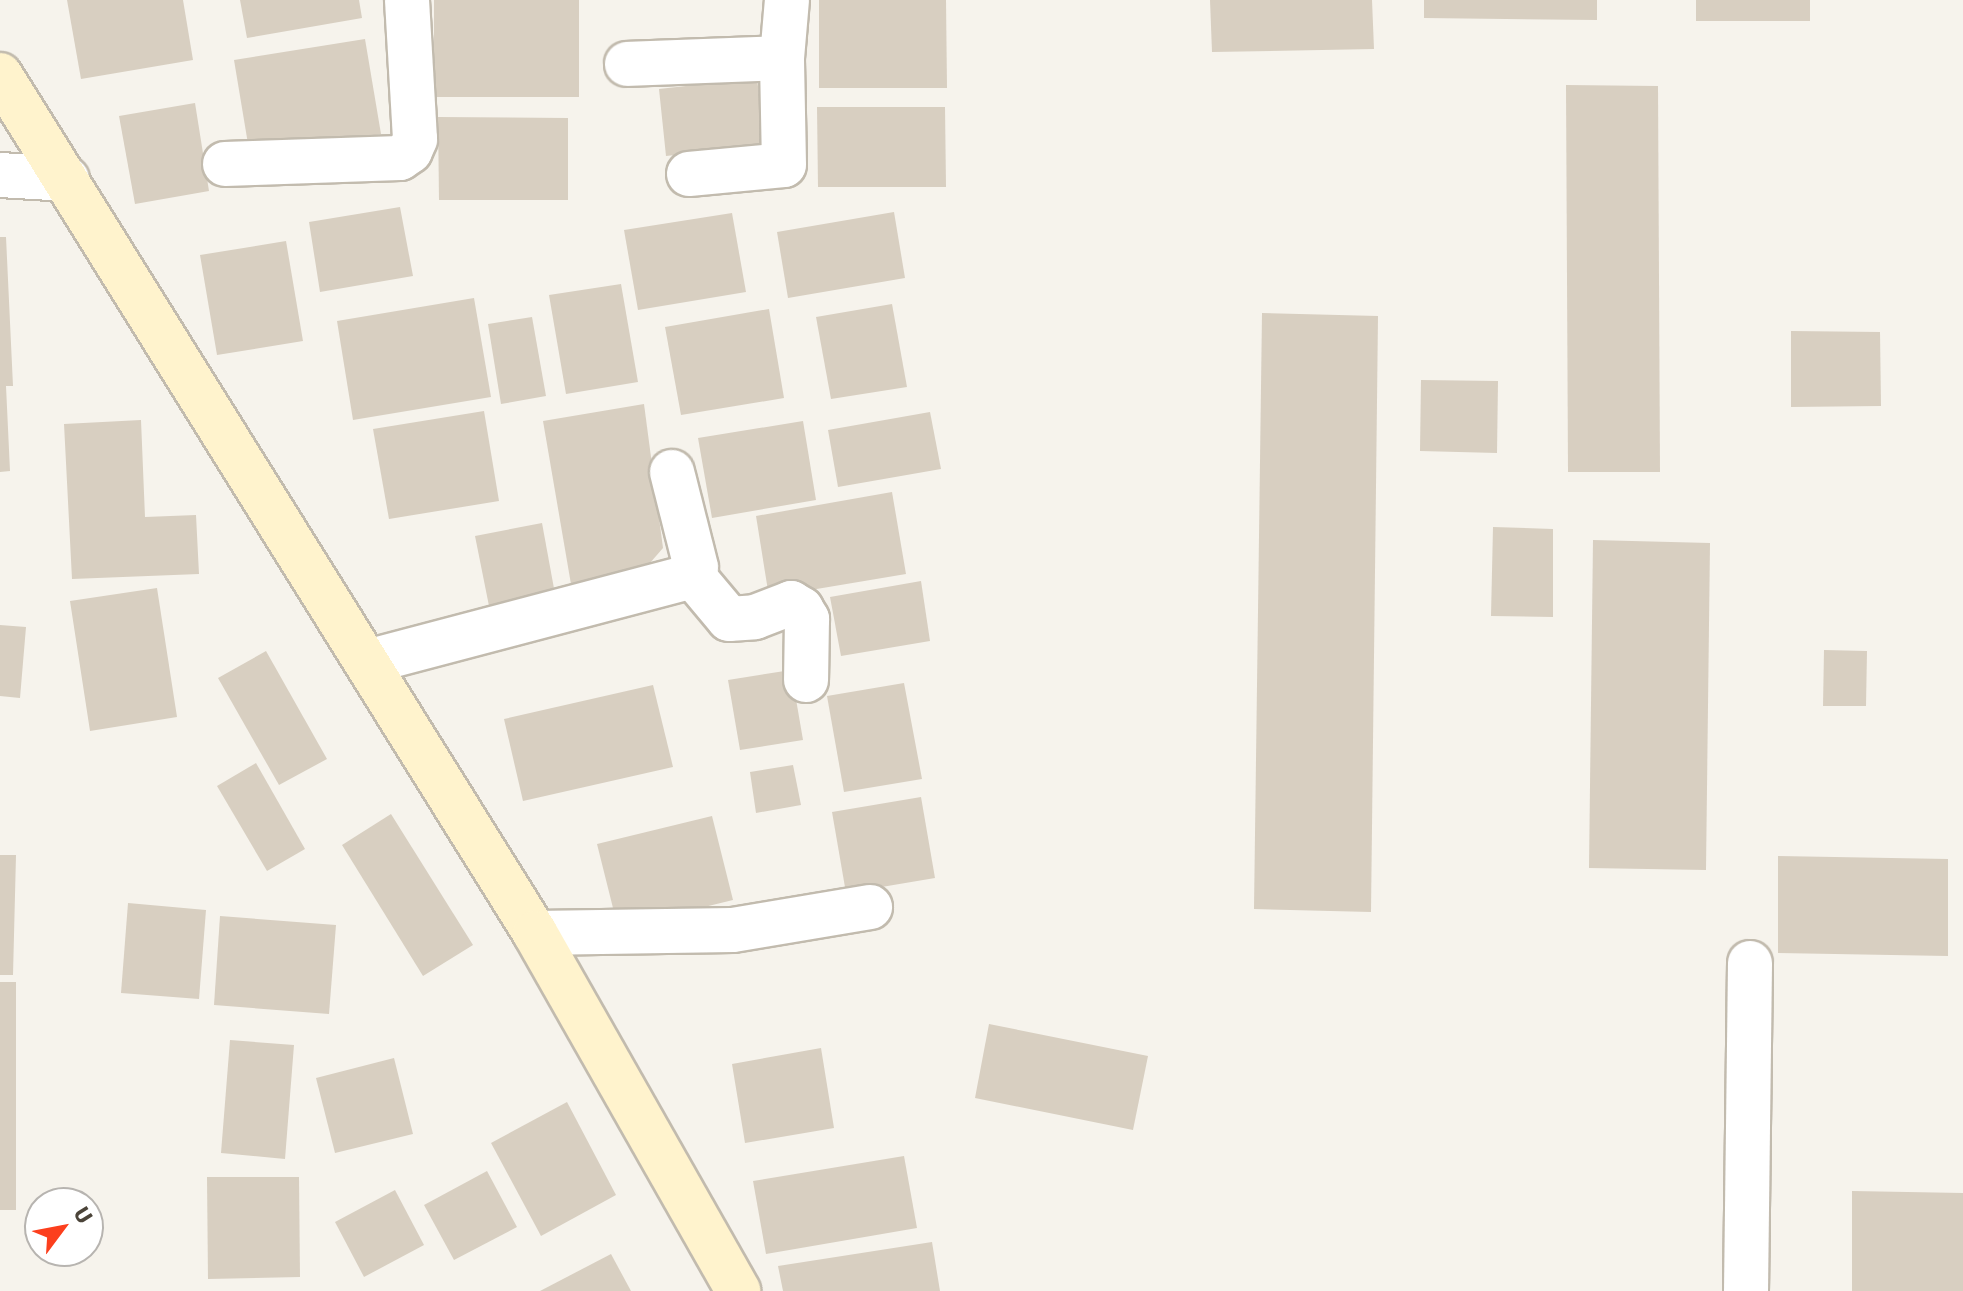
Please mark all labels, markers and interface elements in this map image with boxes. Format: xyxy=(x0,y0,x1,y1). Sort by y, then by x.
north arrow xyxy=(24,1187,104,1267)
text: U xyxy=(68,1202,98,1228)

